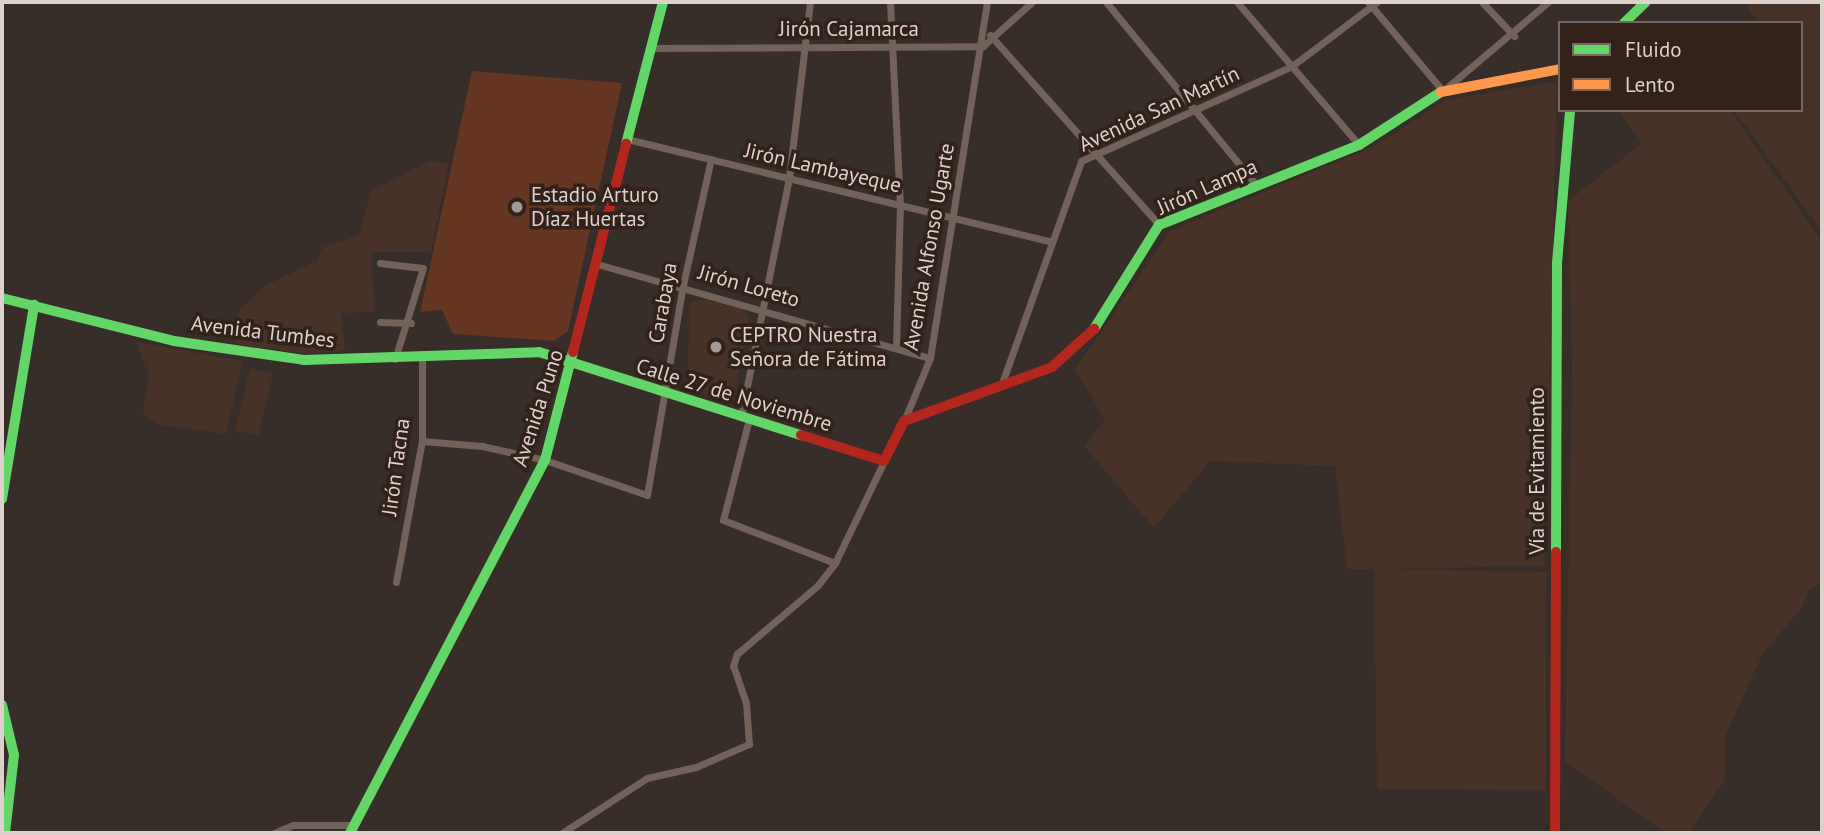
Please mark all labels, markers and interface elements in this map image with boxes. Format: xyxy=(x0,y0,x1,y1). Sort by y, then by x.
street label: Jirón Cajamarca xyxy=(779,16,919,42)
legend xyxy=(1558,21,1803,112)
text: Fluido xyxy=(1625,36,1682,63)
street label: Avenida San Martín xyxy=(1075,61,1243,157)
text: Lento xyxy=(1625,71,1675,98)
street label: Jirón Lambayeque xyxy=(742,138,904,198)
street label: Avenida Alfonso Ugarte xyxy=(898,141,960,353)
street label: Jirón Lampa xyxy=(1153,154,1261,220)
place label: Estadio Arturo Díaz Huertas xyxy=(531,182,659,232)
marker: Estadio Arturo Díaz Huertas xyxy=(509,199,525,215)
street label: Jirón Loreto xyxy=(696,260,802,312)
street label: Carabaya xyxy=(644,261,682,345)
street label: Avenida Tumbes xyxy=(189,311,337,353)
place label: CEPTRO Nuestra Señora de Fátima xyxy=(730,322,887,372)
marker: CEPTRO Nuestra Señora de Fátima xyxy=(708,339,724,355)
street label: Avenida Puno xyxy=(507,346,569,470)
street label: Calle 27 de Noviembre xyxy=(633,353,835,437)
street label: Vía de Evitamiento xyxy=(1524,387,1550,555)
street label: Jirón Tacna xyxy=(377,416,415,518)

